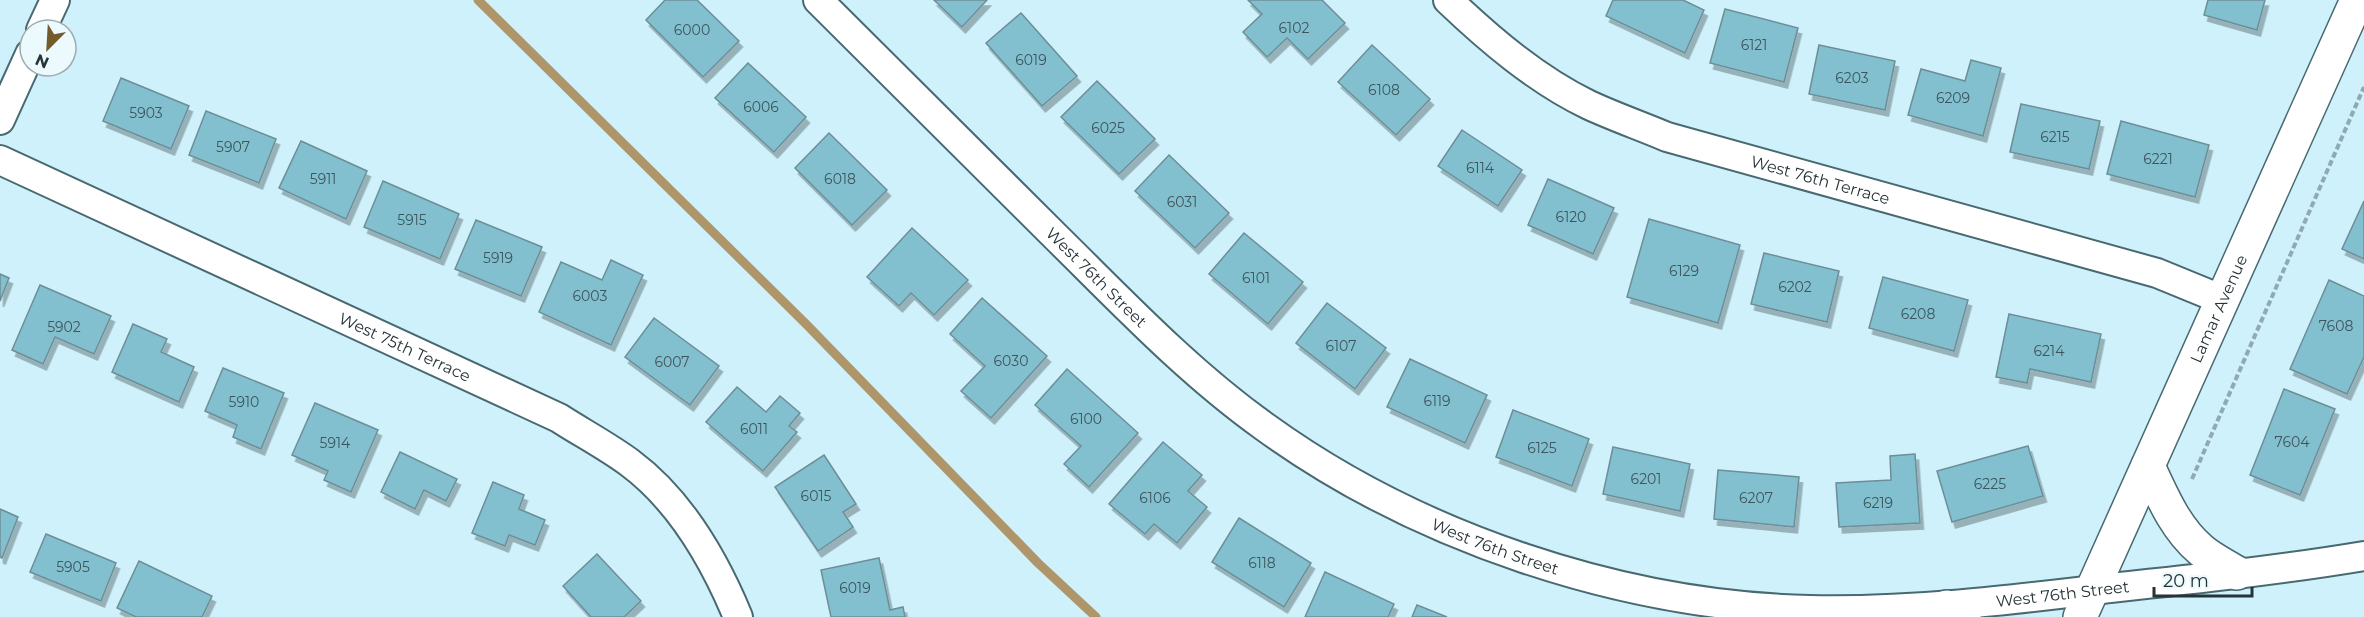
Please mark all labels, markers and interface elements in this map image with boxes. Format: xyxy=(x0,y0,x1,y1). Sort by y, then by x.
north arrow xyxy=(18,18,78,78)
house number: 6102 xyxy=(1279,19,1309,37)
house number: 6000 xyxy=(674,21,710,39)
house number: 6121 xyxy=(1741,36,1767,54)
text: N xyxy=(32,50,52,73)
house number: 6019 xyxy=(1015,51,1047,69)
house number: 6203 xyxy=(1835,69,1869,87)
house number: 6108 xyxy=(1368,81,1400,99)
house number: 6209 xyxy=(1936,89,1970,107)
house number: 6006 xyxy=(743,98,779,116)
house number: 5903 xyxy=(129,104,163,122)
house number: 6025 xyxy=(1091,119,1125,137)
house number: 6215 xyxy=(2040,128,2070,146)
house number: 5907 xyxy=(216,138,250,156)
house number: 6221 xyxy=(2143,150,2173,168)
street label: West 76th Terrace xyxy=(1749,152,1892,208)
house number: 6114 xyxy=(1466,159,1495,177)
house number: 5911 xyxy=(310,170,336,188)
house number: 6018 xyxy=(824,170,856,188)
house number: 6031 xyxy=(1167,193,1197,211)
house number: 6120 xyxy=(1556,208,1586,226)
house number: 5915 xyxy=(397,211,427,229)
street label: West 76th Street xyxy=(1042,224,1151,332)
house number: 5919 xyxy=(483,249,513,267)
street label: Lamar Avenue xyxy=(2186,252,2251,366)
house number: 6129 xyxy=(1669,262,1699,280)
house number: 6101 xyxy=(1242,269,1270,287)
house number: 6202 xyxy=(1778,278,1812,296)
house number: 6003 xyxy=(573,287,608,305)
house number: 6208 xyxy=(1901,305,1935,323)
street label: West 75th Terrace xyxy=(336,309,474,386)
house number: 7608 xyxy=(2319,317,2353,335)
house number: 5902 xyxy=(47,318,81,336)
house number: 6107 xyxy=(1326,337,1357,355)
house number: 6214 xyxy=(2034,342,2065,360)
house number: 6030 xyxy=(994,352,1028,370)
house number: 6007 xyxy=(654,353,690,371)
house number: 6119 xyxy=(1423,392,1451,410)
house number: 5910 xyxy=(229,393,259,411)
house number: 6100 xyxy=(1070,410,1102,428)
house number: 6011 xyxy=(740,420,768,438)
house number: 7604 xyxy=(2274,433,2310,451)
house number: 5914 xyxy=(320,434,351,452)
house number: 6125 xyxy=(1527,439,1557,457)
house number: 6201 xyxy=(1631,470,1661,488)
house number: 6225 xyxy=(1974,475,2006,493)
house number: 6015 xyxy=(801,487,831,505)
house number: 6106 xyxy=(1139,489,1171,507)
house number: 6207 xyxy=(1739,489,1773,507)
house number: 6219 xyxy=(1863,494,1893,512)
street label: West 76th Street xyxy=(1429,514,1561,579)
house number: 6118 xyxy=(1248,554,1276,572)
house number: 5905 xyxy=(56,558,90,576)
scale bar xyxy=(2154,560,2252,598)
text: 20 m xyxy=(2163,570,2209,592)
street label: West 76th Street xyxy=(1995,577,2131,611)
house number: 6019 xyxy=(839,579,871,597)

